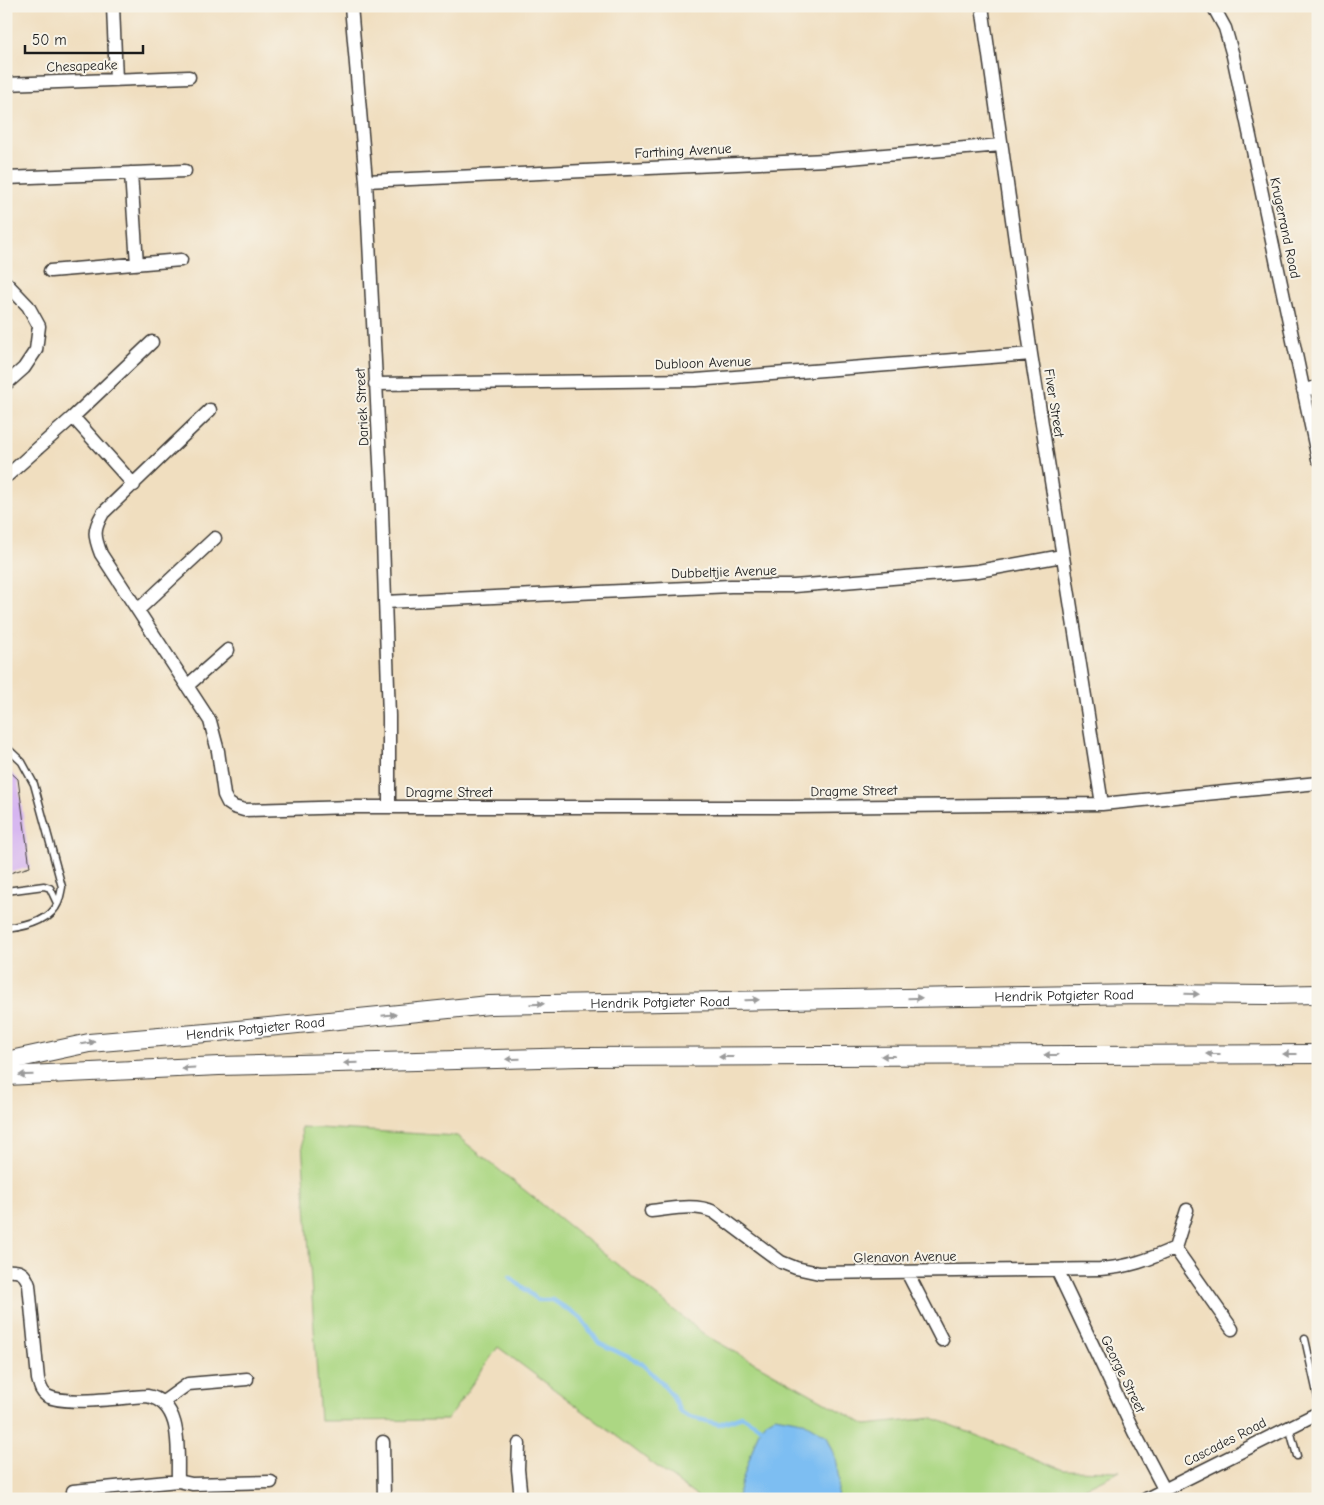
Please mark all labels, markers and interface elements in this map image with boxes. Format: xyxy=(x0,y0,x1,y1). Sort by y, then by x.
scale bar xyxy=(25,22,142,54)
text: 50 m xyxy=(32,31,67,49)
street label: Chesapeake xyxy=(46,56,118,76)
street label: Farthing Avenue xyxy=(634,140,732,162)
street label: Krugerrand Road xyxy=(1266,176,1304,280)
street label: Dubloon Avenue xyxy=(655,353,751,373)
street label: Dariek Street xyxy=(351,366,373,447)
street label: Fiver Street xyxy=(1040,368,1068,439)
street label: Dubbeltjie Avenue xyxy=(671,562,777,582)
street label: Dragme Street xyxy=(810,782,899,800)
street label: Dragme Street xyxy=(405,784,494,801)
street label: Hendrik Potgieter Road xyxy=(994,986,1134,1005)
one-way arrow xyxy=(1184,990,1200,998)
street label: Hendrik Potgieter Road xyxy=(590,992,730,1012)
one-way arrow xyxy=(907,993,923,1001)
one-way arrow xyxy=(745,996,761,1004)
one-way arrow xyxy=(530,1000,546,1008)
one-way arrow xyxy=(382,1011,398,1019)
street label: Hendrik Potgieter Road xyxy=(185,1013,326,1043)
one-way arrow xyxy=(81,1039,97,1047)
one-way arrow xyxy=(1205,1050,1221,1058)
one-way arrow xyxy=(1282,1050,1298,1058)
one-way arrow xyxy=(1042,1051,1058,1059)
one-way arrow xyxy=(880,1052,896,1060)
one-way arrow xyxy=(717,1053,733,1061)
one-way arrow xyxy=(505,1055,521,1063)
one-way arrow xyxy=(343,1059,359,1067)
one-way arrow xyxy=(180,1064,196,1072)
one-way arrow xyxy=(18,1071,34,1079)
street label: Glenavon Avenue xyxy=(853,1248,957,1266)
street label: George Street xyxy=(1097,1333,1149,1416)
street label: Cascades Road xyxy=(1181,1414,1269,1470)

